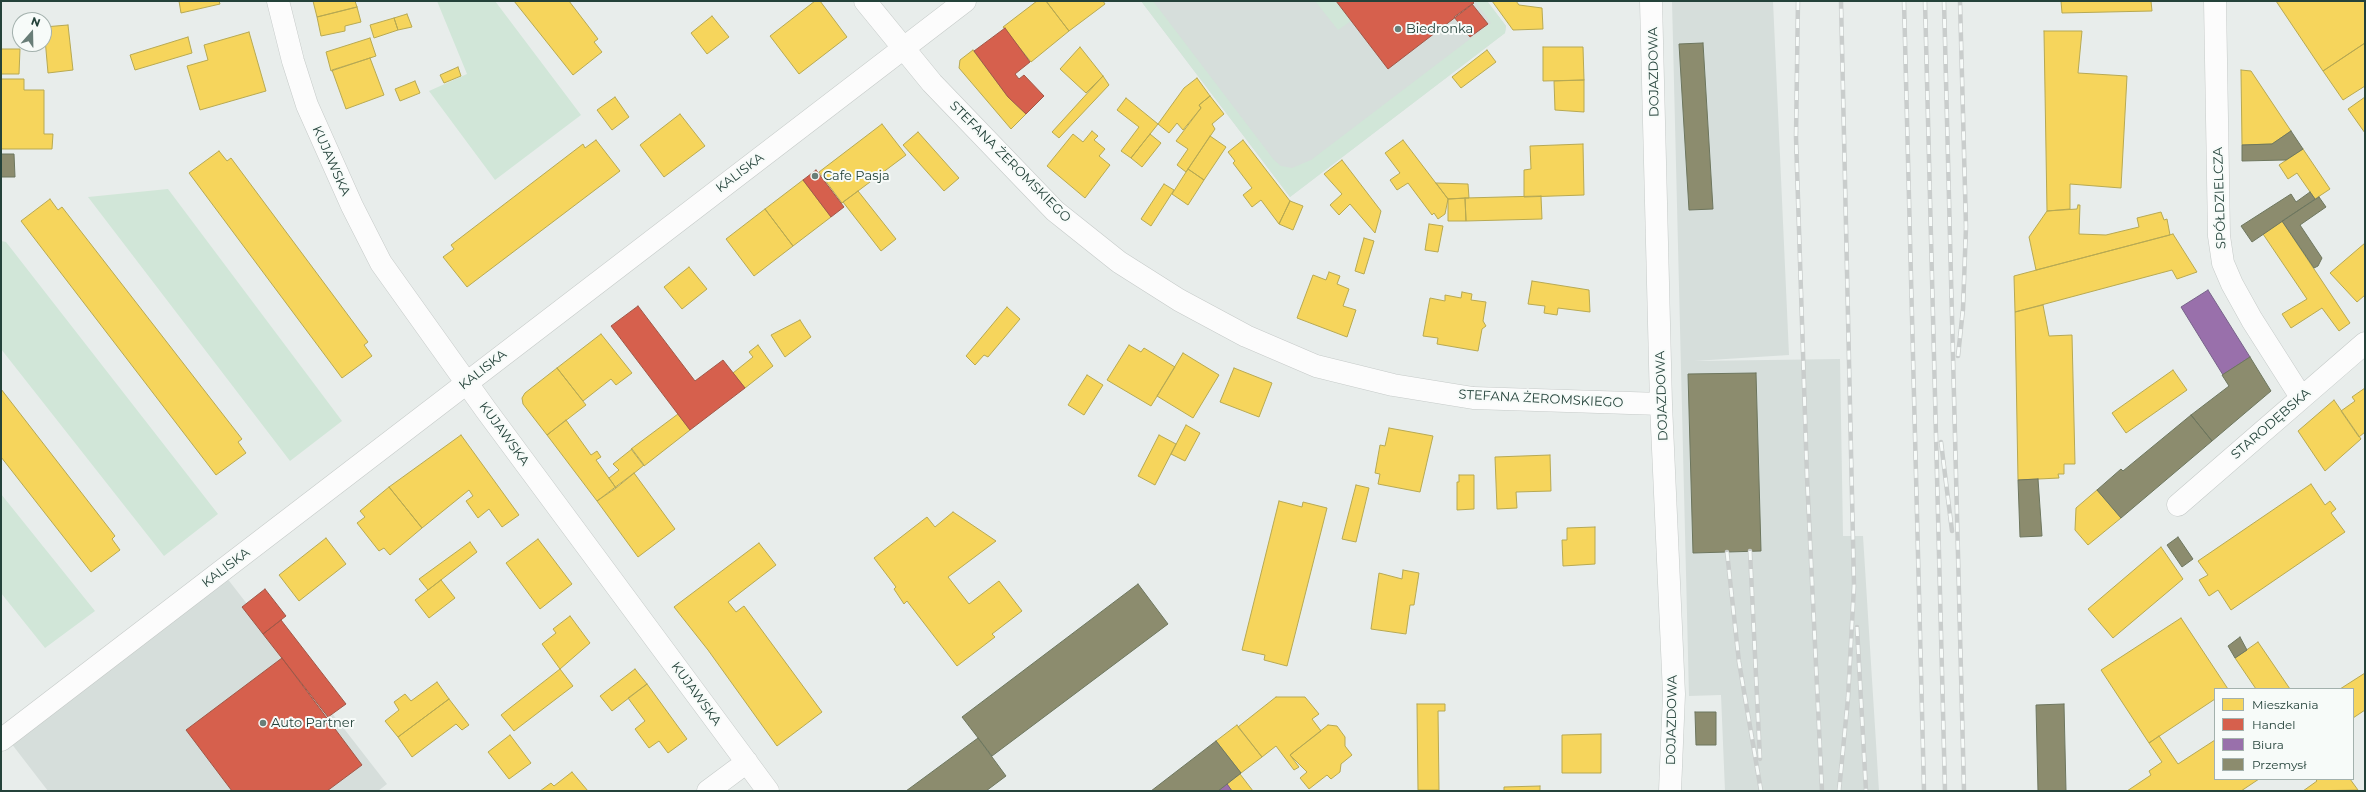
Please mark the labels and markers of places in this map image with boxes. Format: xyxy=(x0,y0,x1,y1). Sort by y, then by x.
place label: Biedronka xyxy=(1406,21,1473,37)
marker: Biedronka xyxy=(1393,24,1403,34)
place label: Cafe Pasja xyxy=(823,168,890,184)
marker: Cafe Pasja xyxy=(810,171,820,181)
place label: Auto Partner xyxy=(271,715,355,731)
marker: Auto Partner xyxy=(258,718,268,728)

